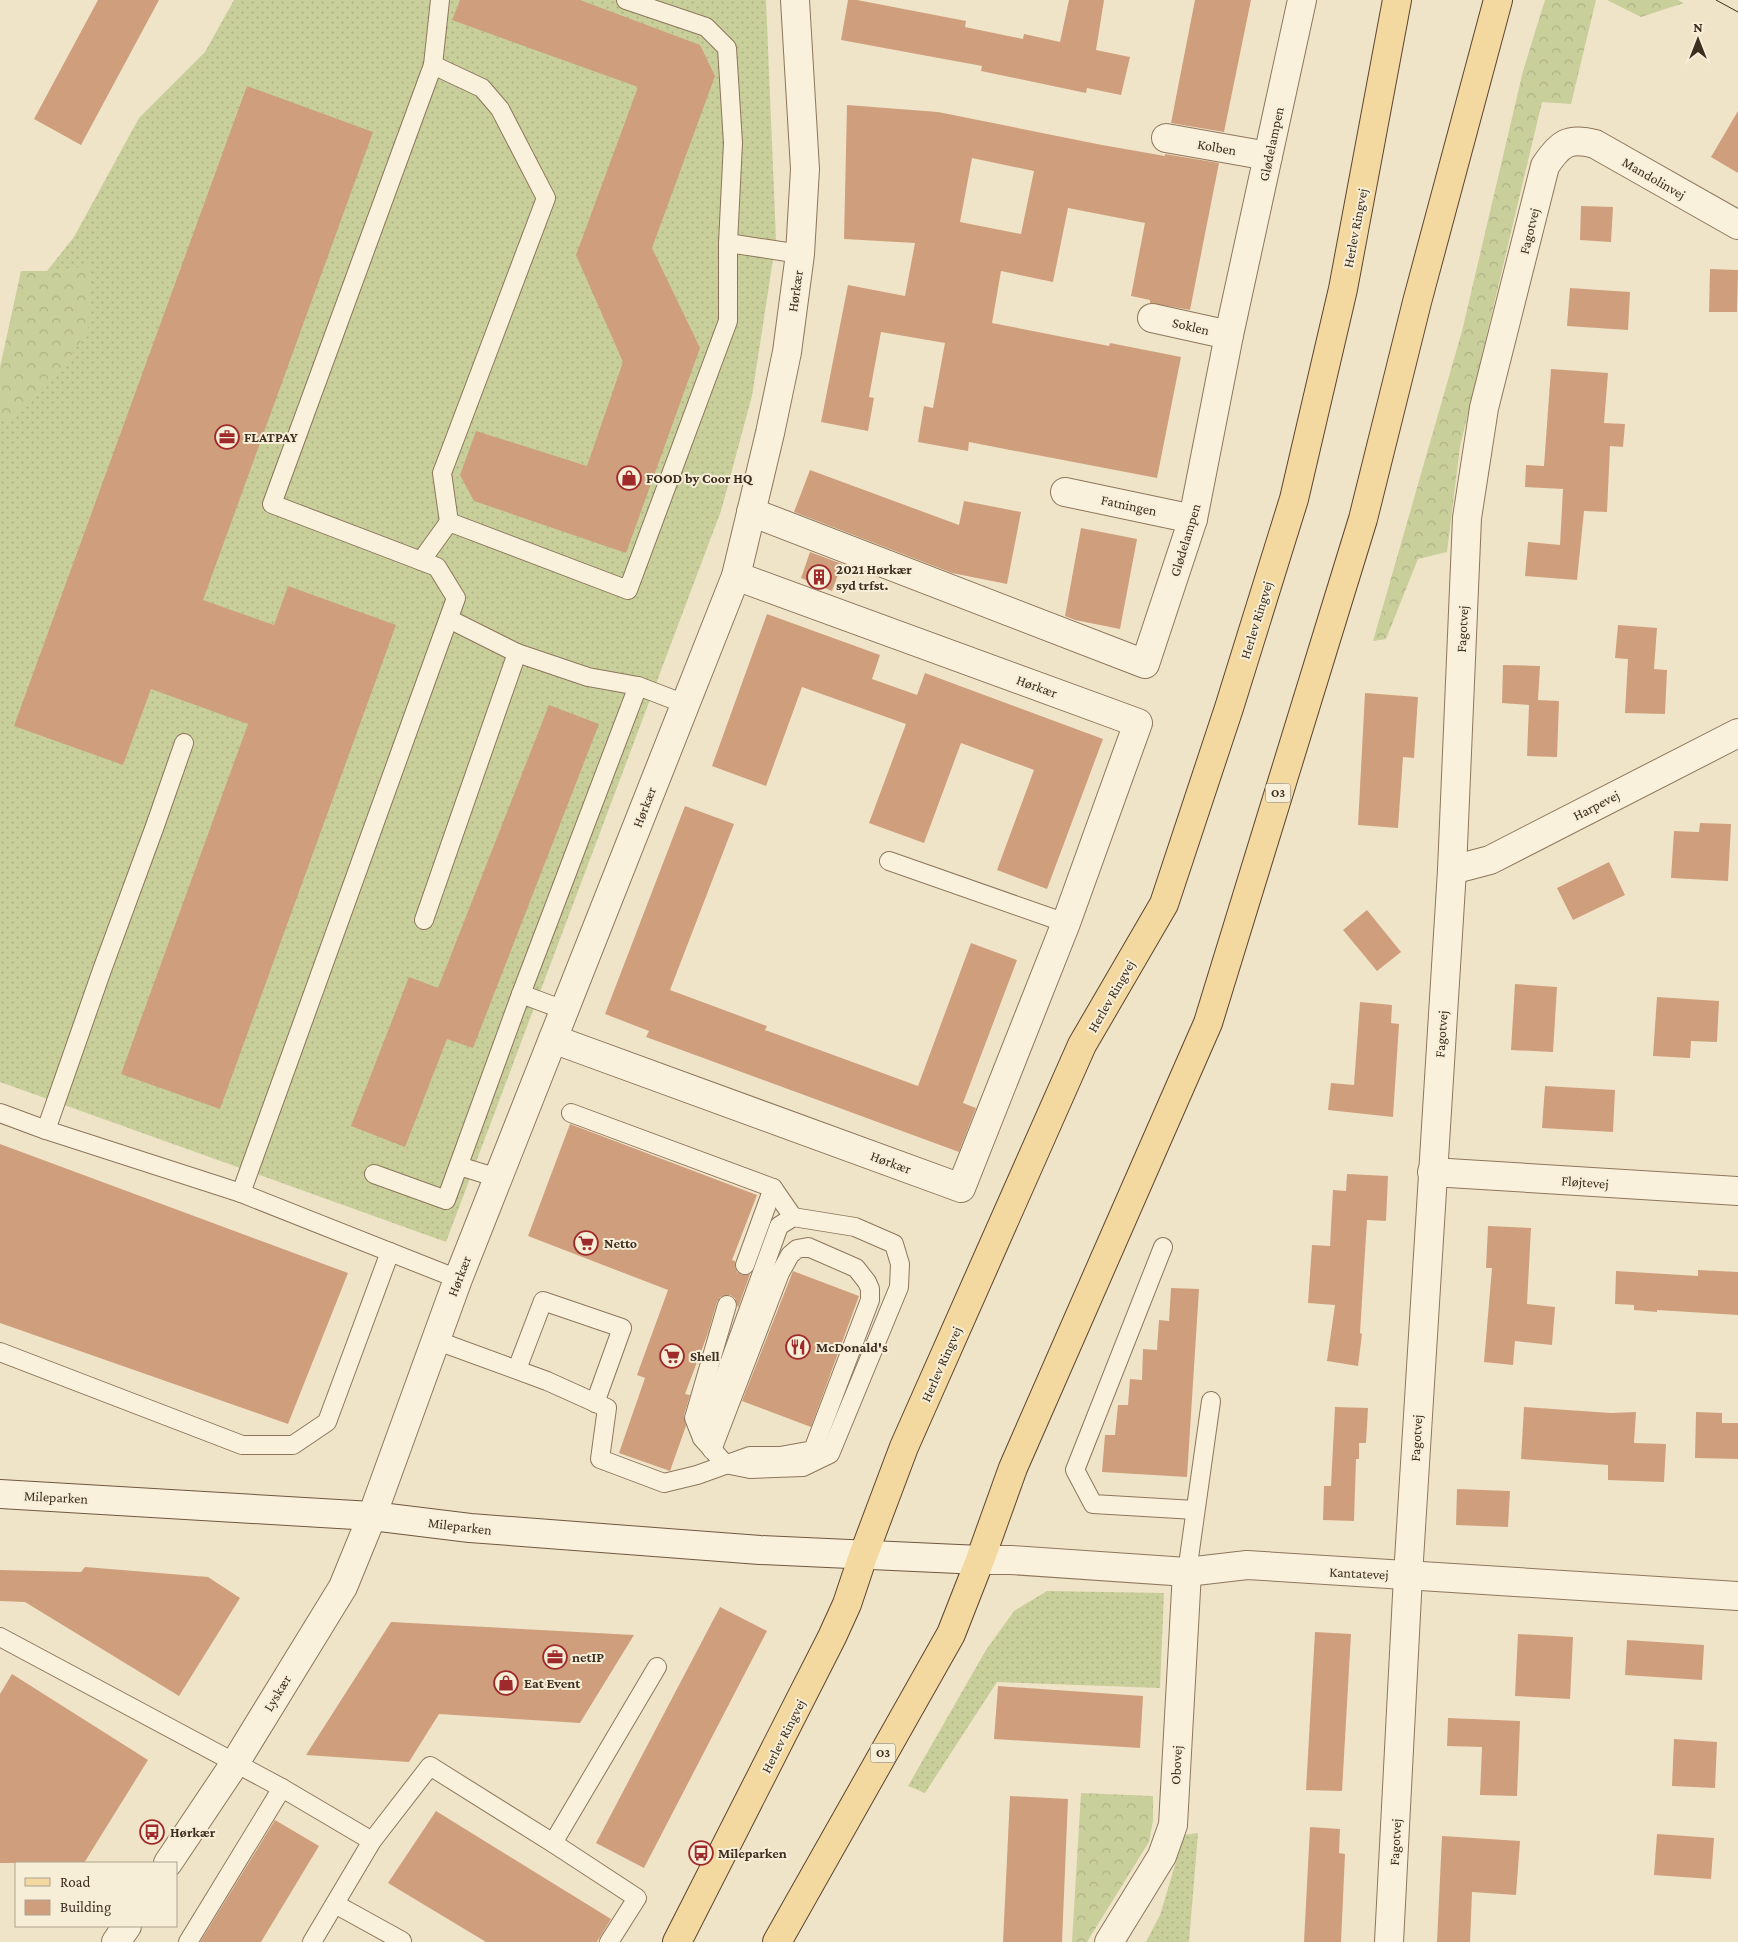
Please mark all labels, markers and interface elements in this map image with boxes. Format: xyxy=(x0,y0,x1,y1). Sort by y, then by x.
north arrow xyxy=(1673,15,1723,65)
text: N xyxy=(1693,19,1703,35)
street label: Glødelampen xyxy=(1255,105,1287,183)
street label: Kolben xyxy=(1196,136,1238,158)
street label: Mandolinvej xyxy=(1619,153,1689,203)
street label: Herlev Ringvej xyxy=(1339,187,1372,269)
street label: Fagotvej xyxy=(1516,206,1543,256)
street label: Hørkær xyxy=(784,269,806,313)
street label: Soklen xyxy=(1171,314,1212,338)
office icon: FLATPAY xyxy=(214,424,240,450)
place label: FLATPAY xyxy=(244,429,298,445)
shop icon: FOOD by Coor HQ xyxy=(616,465,642,491)
place label: FOOD by Coor HQ xyxy=(646,470,754,486)
street label: Fatningen xyxy=(1100,491,1159,519)
street label: Glødelampen xyxy=(1166,501,1204,578)
place label: 2021 Hørkær syd trfst. xyxy=(836,561,912,593)
building icon: 2021 Hørkær syd trfst. xyxy=(806,564,832,590)
street label: Herlev Ringvej xyxy=(1237,579,1276,661)
street label: Fagotvej xyxy=(1453,605,1472,653)
street label: Hørkær xyxy=(1014,671,1060,701)
street label: Hørkær xyxy=(629,784,659,830)
road number: O3 xyxy=(1266,784,1290,802)
street label: Harpevej xyxy=(1570,787,1622,824)
street label: Herlev Ringvej xyxy=(1084,957,1139,1035)
street label: Fagotvej xyxy=(1431,1010,1452,1058)
street label: Hørkær xyxy=(868,1147,914,1177)
street label: Fløjtevej xyxy=(1561,1172,1609,1193)
supermarket icon: Netto xyxy=(573,1230,599,1256)
place label: Netto xyxy=(604,1235,637,1251)
street label: Hørkær xyxy=(444,1253,474,1299)
street label: Herlev Ringvej xyxy=(917,1324,966,1405)
restaurant icon: McDonald's xyxy=(785,1334,811,1360)
place label: McDonald's xyxy=(816,1339,888,1355)
supermarket icon: Shell xyxy=(659,1343,685,1369)
place label: Shell xyxy=(690,1348,720,1364)
street label: Fagotvej xyxy=(1407,1414,1426,1462)
street label: Mileparken xyxy=(24,1487,89,1507)
street label: Mileparken xyxy=(427,1514,493,1538)
street label: Kantatevej xyxy=(1329,1563,1389,1584)
office icon: netIP xyxy=(542,1644,568,1670)
place label: netIP xyxy=(572,1649,604,1665)
shop icon: Eat Event xyxy=(493,1670,519,1696)
street label: Lyskær xyxy=(260,1672,294,1714)
place label: Eat Event xyxy=(524,1675,581,1691)
street label: Herlev Ringvej xyxy=(758,1696,809,1776)
road number: O3 xyxy=(870,1744,896,1762)
street label: Obovej xyxy=(1167,1745,1186,1785)
street label: Fagotvej xyxy=(1386,1818,1405,1866)
bus stop icon: Hørkær xyxy=(139,1819,165,1845)
place label: Hørkær xyxy=(170,1824,216,1840)
bus stop icon: Mileparken xyxy=(688,1840,714,1866)
place label: Mileparken xyxy=(718,1845,787,1861)
legend xyxy=(15,1862,178,1927)
text: Road xyxy=(60,1874,91,1890)
text: Building xyxy=(60,1899,111,1916)

